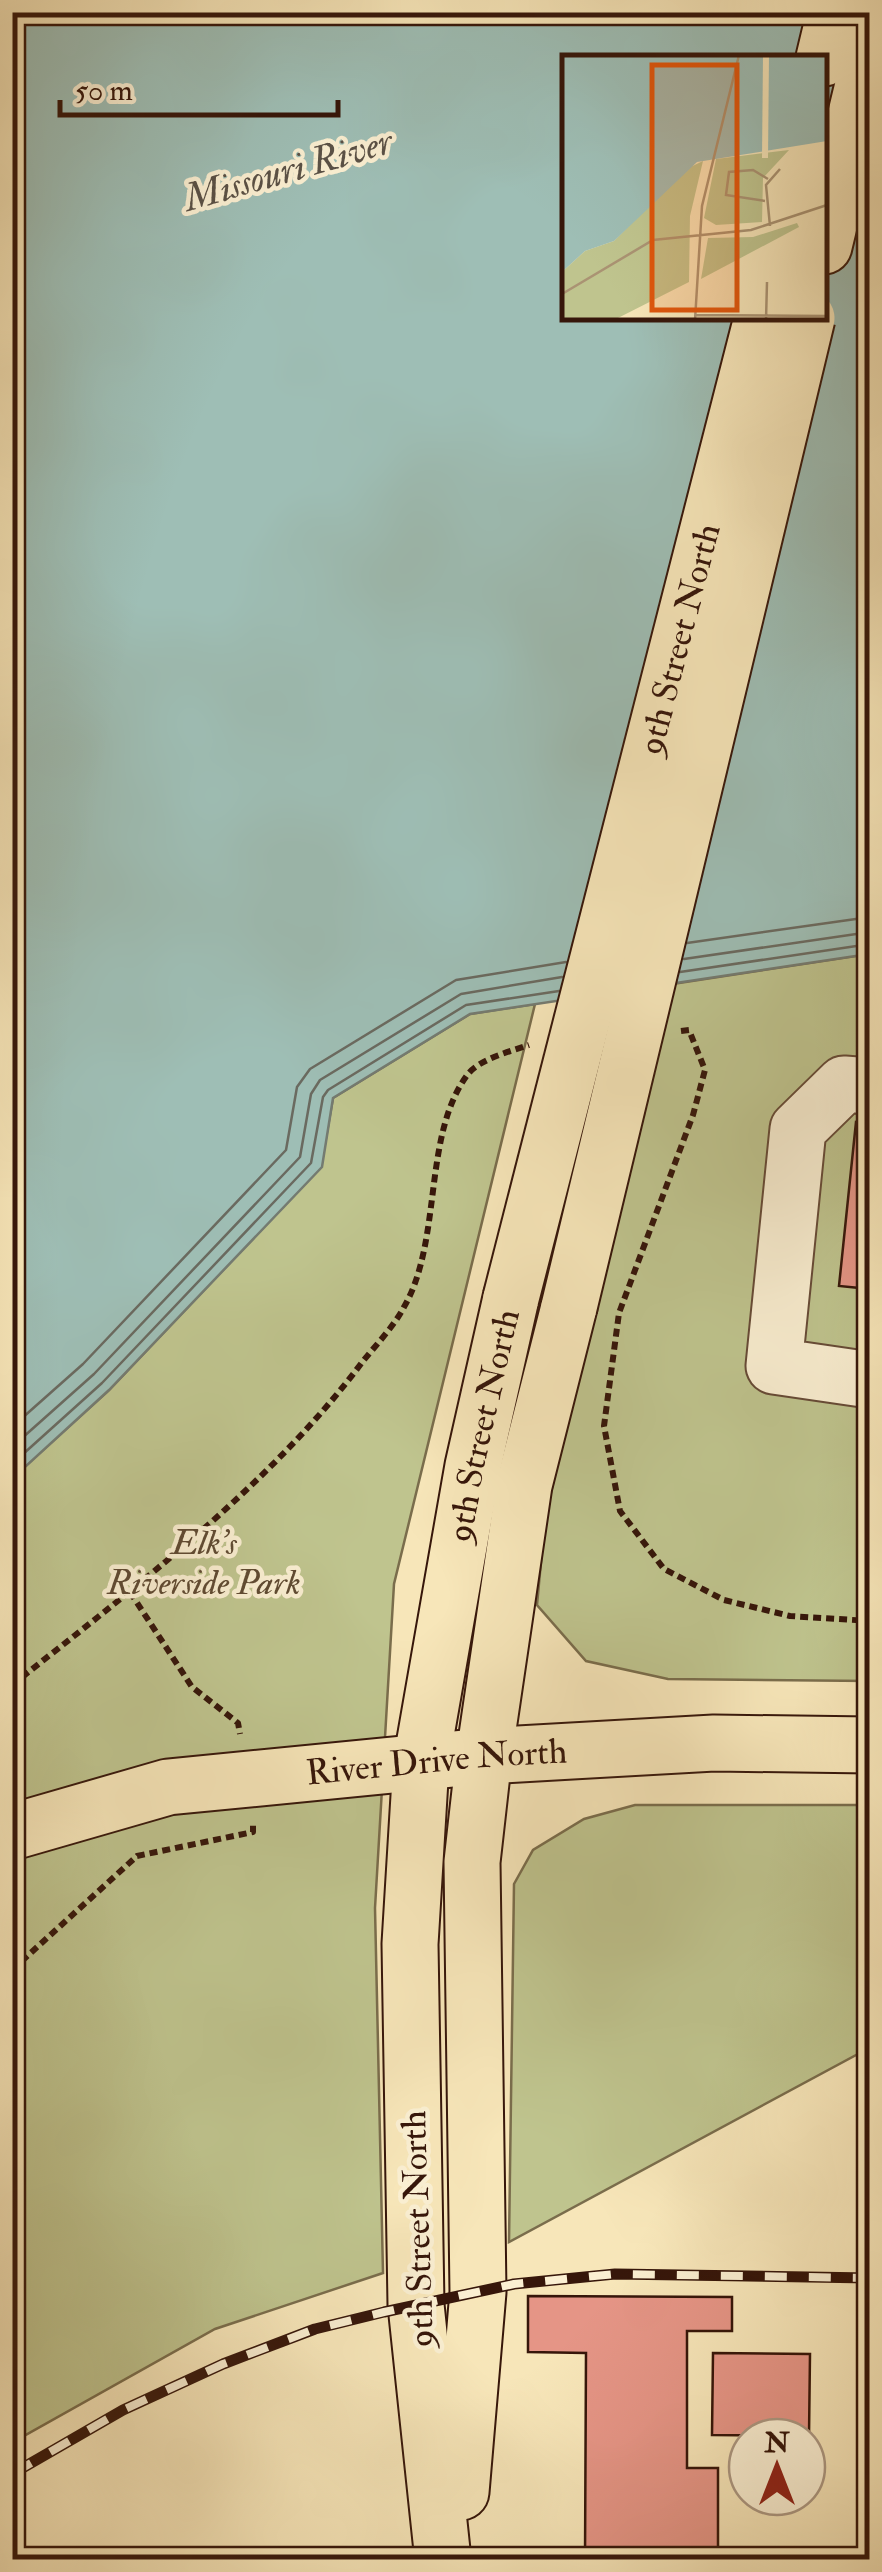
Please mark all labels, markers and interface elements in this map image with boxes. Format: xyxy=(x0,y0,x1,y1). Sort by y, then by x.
scale bar xyxy=(60,55,338,117)
inset map xyxy=(562,55,827,320)
text: 50 m xyxy=(75,72,133,109)
water label: Missouri River xyxy=(176,117,400,223)
street label: 9th Street North xyxy=(628,519,730,762)
street label: 9th Street North xyxy=(438,1305,530,1548)
park label: Elk's Riverside Park xyxy=(106,1521,301,1605)
street label: River Drive North xyxy=(304,1729,568,1795)
street label: 9th Street North xyxy=(392,2110,444,2351)
north arrow xyxy=(727,2417,827,2517)
text: N xyxy=(763,2426,790,2461)

